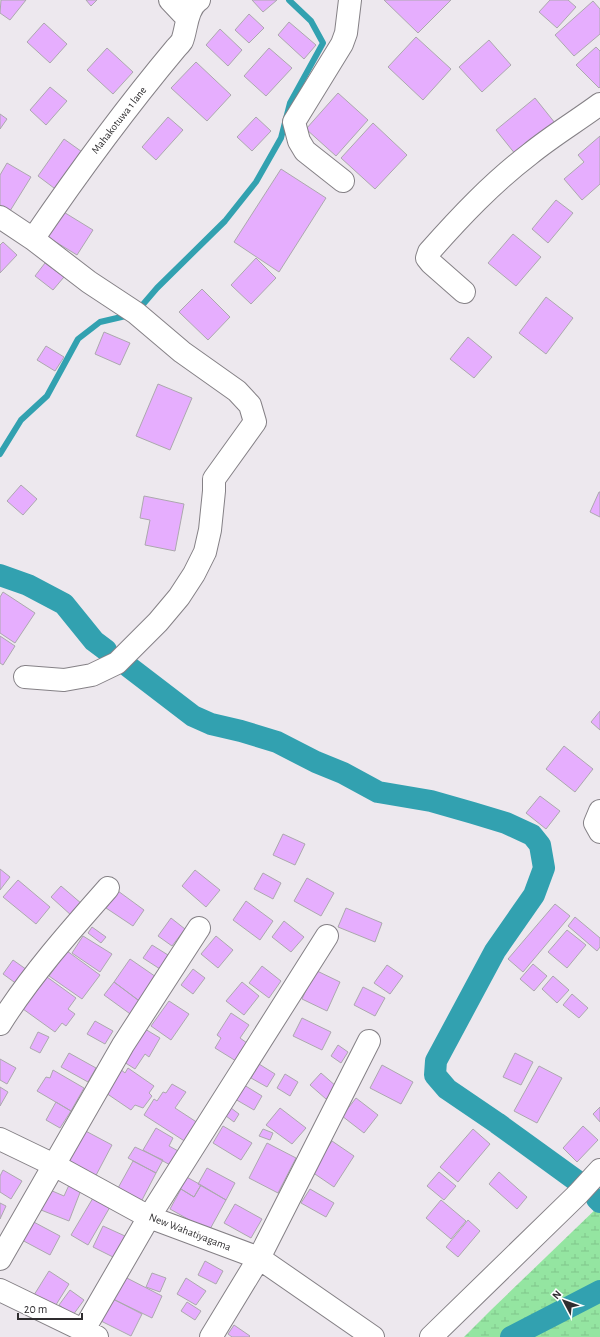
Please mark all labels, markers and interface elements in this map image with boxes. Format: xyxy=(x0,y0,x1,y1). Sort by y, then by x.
street label: Mahakotuwa 1 lane xyxy=(89,84,149,156)
street label: New Wahatiyagama xyxy=(148,1211,232,1253)
north arrow xyxy=(544,1281,584,1321)
text: N xyxy=(550,1288,563,1301)
scale bar xyxy=(18,1295,82,1321)
text: 20 m xyxy=(24,1303,47,1315)

